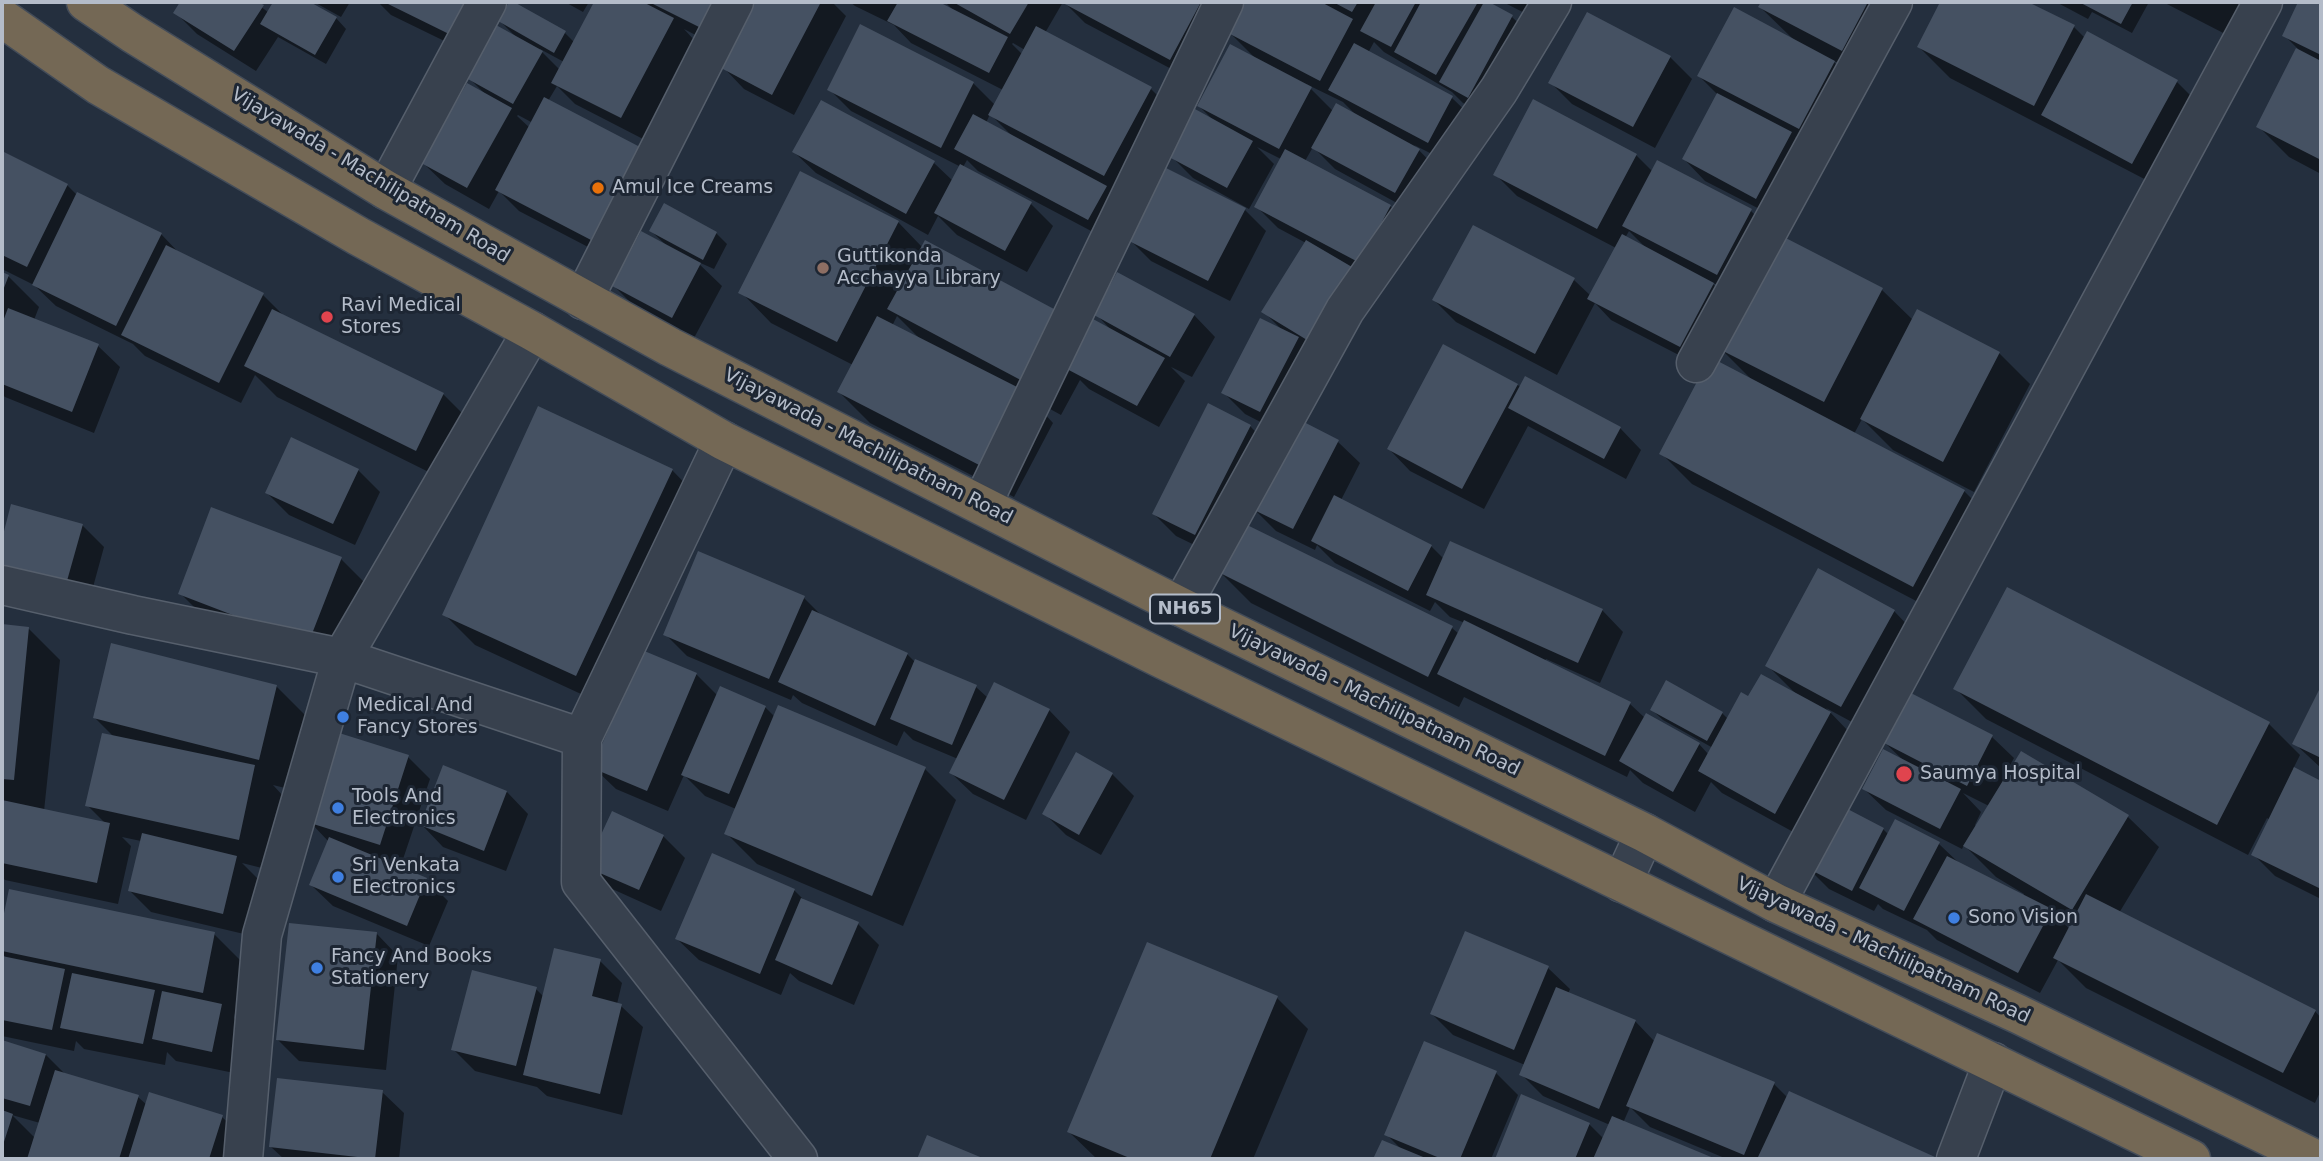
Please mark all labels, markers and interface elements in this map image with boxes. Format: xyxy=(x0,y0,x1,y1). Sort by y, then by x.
street label: Vijayawada - Machilipatnam Road xyxy=(227,84,513,268)
place label: Amul Ice Creams xyxy=(612,177,773,199)
marker: Amul Ice Creams xyxy=(590,180,606,196)
place label: Guttikonda Acchayya Library xyxy=(837,246,1001,290)
marker: Guttikonda Acchayya Library xyxy=(815,260,831,276)
place label: Ravi Medical Stores xyxy=(341,295,461,339)
marker: Ravi Medical Stores xyxy=(319,309,335,325)
street label: Vijayawada - Machilipatnam Road xyxy=(720,364,1016,530)
road number: NH65 xyxy=(1150,594,1220,624)
street label: Vijayawada - Machilipatnam Road xyxy=(1225,620,1523,782)
place label: Medical And Fancy Stores xyxy=(357,695,478,739)
marker: Medical And Fancy Stores xyxy=(335,709,351,725)
place label: Saumya Hospital xyxy=(1920,763,2081,785)
marker: Saumya Hospital xyxy=(1894,764,1914,784)
place label: Tools And Electronics xyxy=(352,786,456,830)
marker: Tools And Electronics xyxy=(330,800,346,816)
place label: Sri Venkata Electronics xyxy=(352,855,460,899)
marker: Sri Venkata Electronics xyxy=(330,869,346,885)
street label: Vijayawada - Machilipatnam Road xyxy=(1733,873,2033,1029)
place label: Sono Vision xyxy=(1968,907,2078,929)
marker: Sono Vision xyxy=(1946,910,1962,926)
place label: Fancy And Books Stationery xyxy=(331,946,492,990)
marker: Fancy And Books Stationery xyxy=(309,960,325,976)

